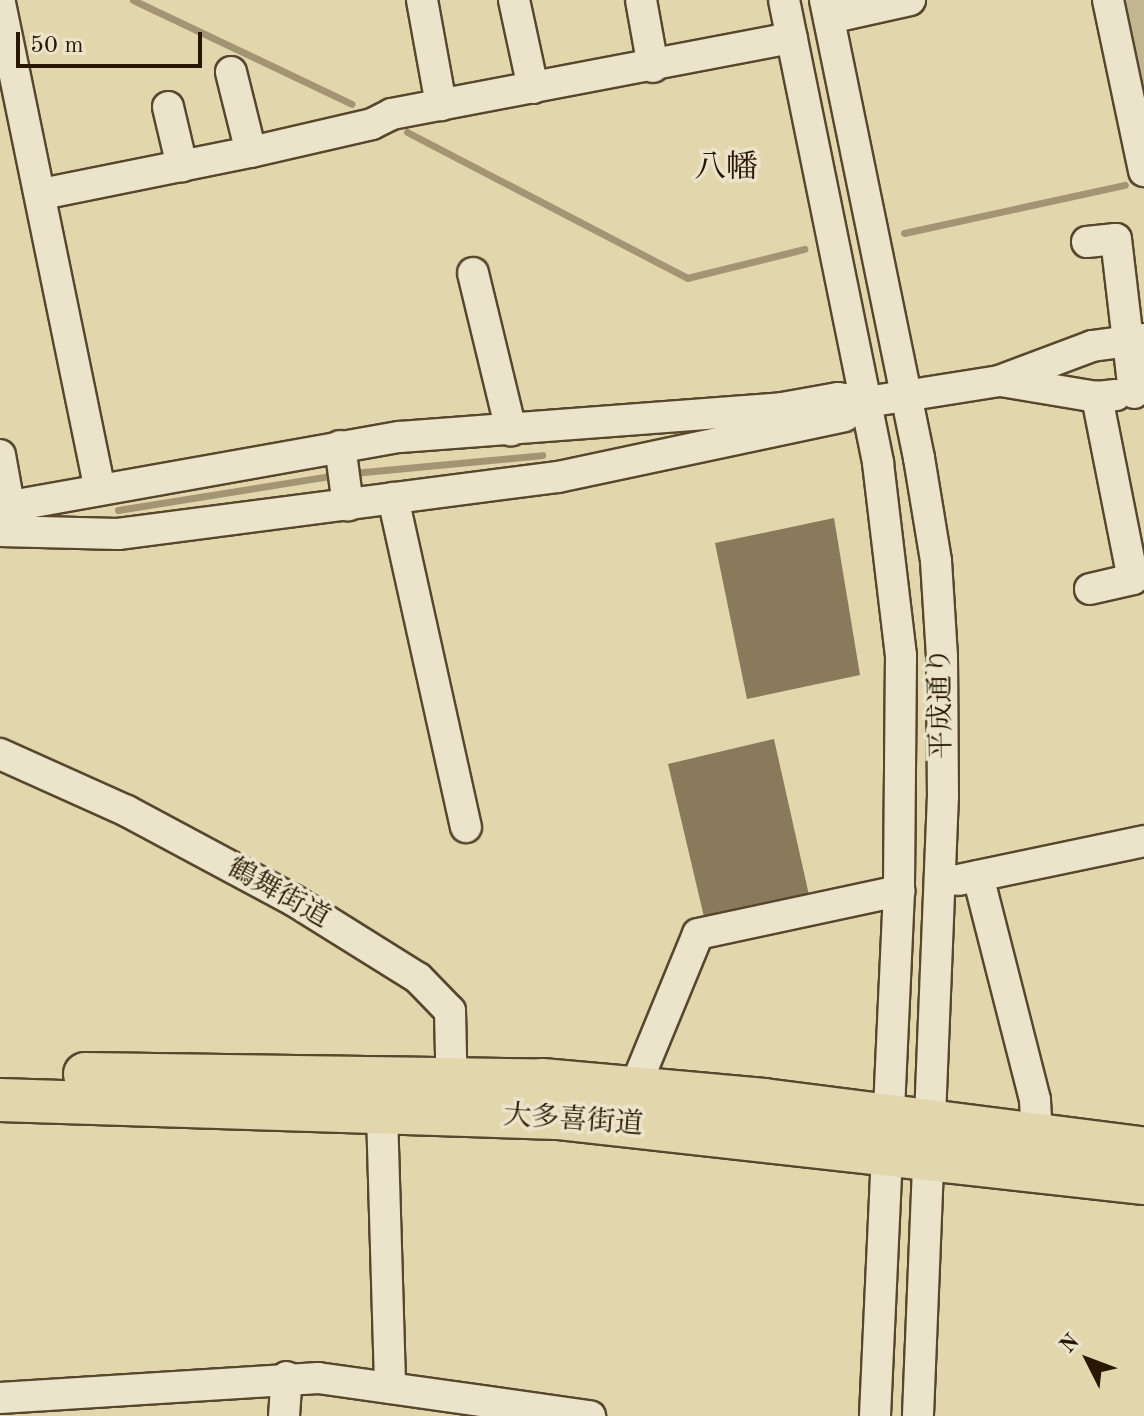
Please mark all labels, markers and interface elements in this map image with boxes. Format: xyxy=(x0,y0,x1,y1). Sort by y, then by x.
scale bar xyxy=(20,16,206,66)
text: 50 m xyxy=(30,34,84,58)
district label: 八幡 xyxy=(694,150,758,188)
street label: 平成通り xyxy=(924,647,960,759)
street label: 鶴舞街道 xyxy=(221,852,335,936)
street label: 大多喜街道 xyxy=(502,1099,644,1143)
north arrow xyxy=(1048,1320,1128,1400)
text: N xyxy=(1056,1330,1084,1358)

